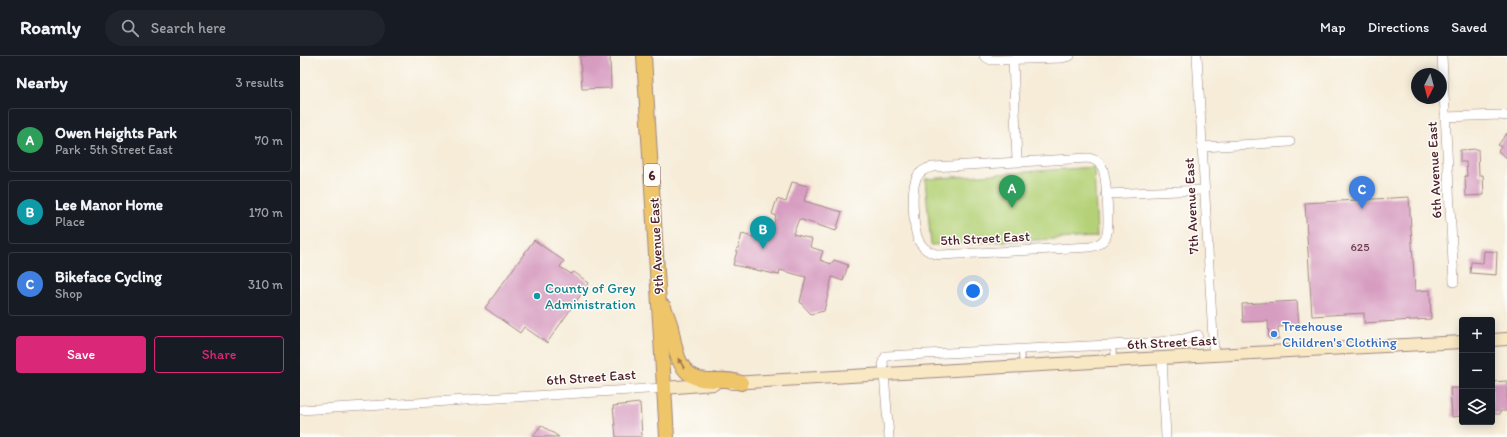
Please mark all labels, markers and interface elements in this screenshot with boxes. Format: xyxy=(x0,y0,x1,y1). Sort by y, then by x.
search box xyxy=(105,10,385,46)
text: Roamly xyxy=(20,16,81,39)
icon: search xyxy=(119,17,141,39)
text: Search here xyxy=(151,19,226,37)
text: Map xyxy=(1320,19,1346,36)
text: Directions xyxy=(1368,19,1429,36)
text: Saved xyxy=(1451,19,1487,36)
north arrow xyxy=(1411,68,1447,104)
text: Nearby xyxy=(16,72,68,92)
text: 3 results xyxy=(235,75,284,90)
street label: 6th Avenue East xyxy=(1423,121,1446,219)
text: Owen Heights Park xyxy=(55,124,177,142)
text: A xyxy=(26,133,34,148)
text: 70 m xyxy=(255,133,283,148)
text: Park · 5th Street East xyxy=(55,142,173,157)
street label: 7th Avenue East xyxy=(1180,157,1203,255)
road number: 6 xyxy=(644,164,660,186)
pin: A xyxy=(999,175,1025,208)
pin: C xyxy=(1349,176,1375,209)
text: Lee Manor Home xyxy=(55,196,163,214)
street label: 9th Avenue East xyxy=(645,197,668,295)
text: B xyxy=(26,205,34,220)
text: 170 m xyxy=(249,205,283,220)
text: Place xyxy=(55,214,85,229)
pin: B xyxy=(750,216,776,249)
street label: 5th Street East xyxy=(940,228,1030,249)
house number: 625 xyxy=(1351,240,1369,254)
text: Bikeface Cycling xyxy=(55,268,162,286)
text: C xyxy=(26,277,34,292)
text: 310 m xyxy=(248,277,283,292)
place label: County of Grey Administration xyxy=(545,280,636,313)
your location xyxy=(963,281,983,301)
text: Shop xyxy=(55,286,82,301)
marker: County of Grey Administration xyxy=(532,291,542,301)
map controls xyxy=(1459,317,1495,425)
button: + xyxy=(1459,317,1495,353)
place label: Treehouse Children's Clothing xyxy=(1282,318,1398,351)
marker: Treehouse Children's Clothing xyxy=(1269,329,1279,339)
street label: 6th Street East xyxy=(1127,332,1217,353)
button: Save xyxy=(16,336,146,373)
button: Share xyxy=(154,336,284,373)
button: − xyxy=(1459,353,1495,389)
one-way arrow xyxy=(677,357,684,369)
street label: 6th Street East xyxy=(546,366,636,389)
button: layers xyxy=(1459,389,1495,425)

